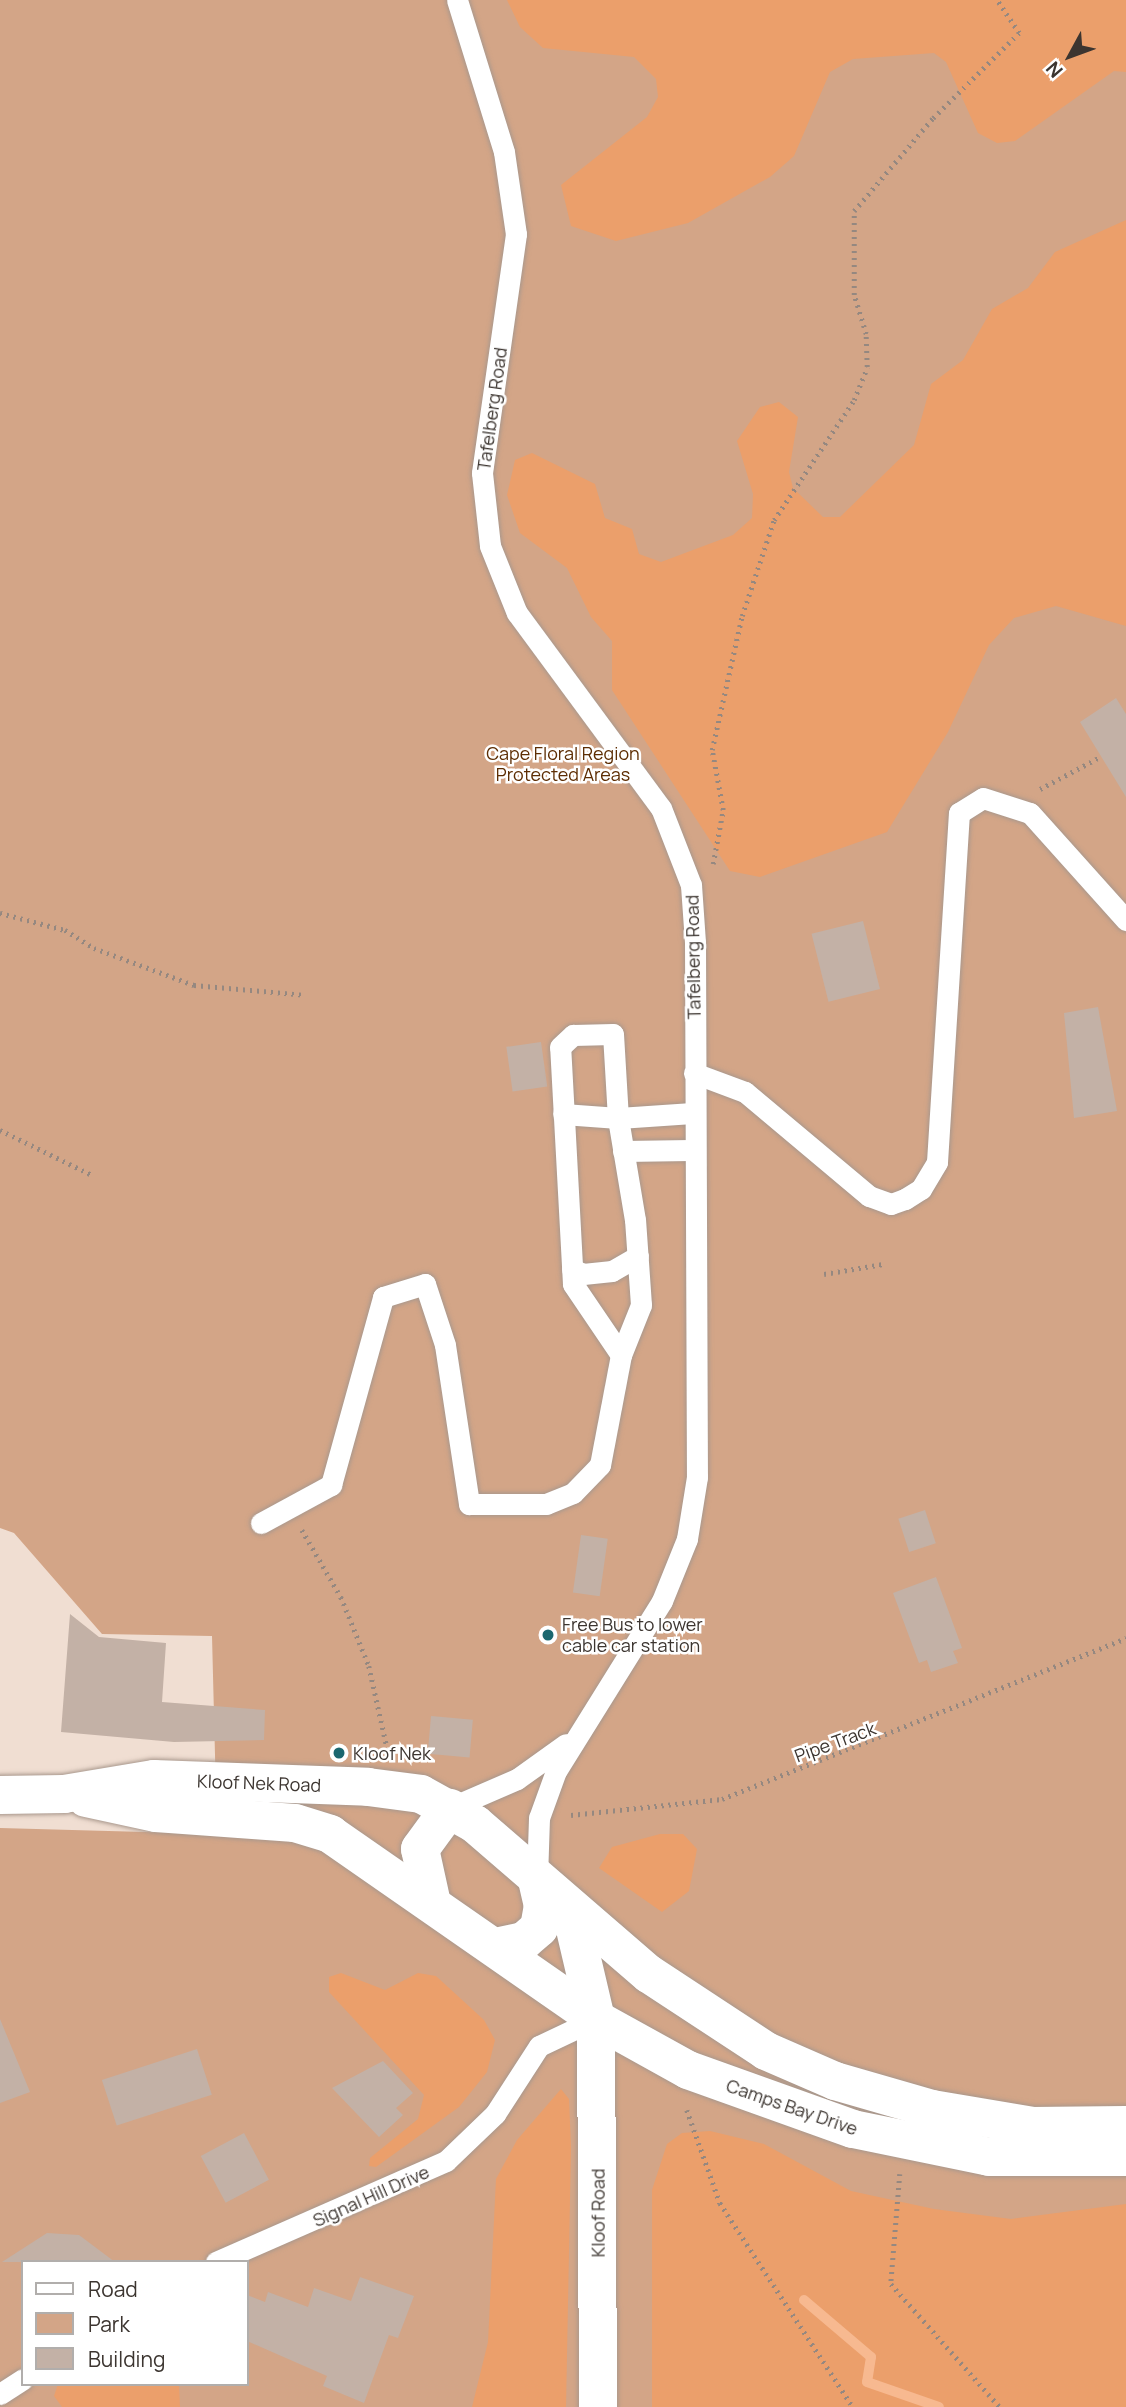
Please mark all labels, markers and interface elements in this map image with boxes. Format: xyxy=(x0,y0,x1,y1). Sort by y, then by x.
north arrow xyxy=(1035,21,1105,91)
text: N xyxy=(1040,56,1068,83)
street label: Tafelberg Road xyxy=(473,346,511,472)
park label: Cape Floral Region Protected Areas xyxy=(486,743,640,786)
street label: Tafelberg Road xyxy=(681,895,705,1019)
place label: Free Bus to lower cable car station xyxy=(562,1614,703,1656)
marker: Free Bus to lower cable car station xyxy=(540,1627,556,1643)
street label: Pipe Track xyxy=(792,1717,878,1767)
place label: Kloof Nek xyxy=(353,1742,431,1764)
marker: Kloof Nek xyxy=(331,1745,347,1761)
street label: Kloof Nek Road xyxy=(197,1770,321,1796)
street label: Camps Bay Drive xyxy=(724,2074,860,2140)
street label: Signal Hill Drive xyxy=(309,2161,433,2231)
street label: Kloof Road xyxy=(587,2169,609,2257)
legend xyxy=(21,2260,248,2386)
text: Road xyxy=(88,2275,138,2303)
text: Park xyxy=(88,2310,130,2338)
text: Building xyxy=(88,2345,165,2373)

